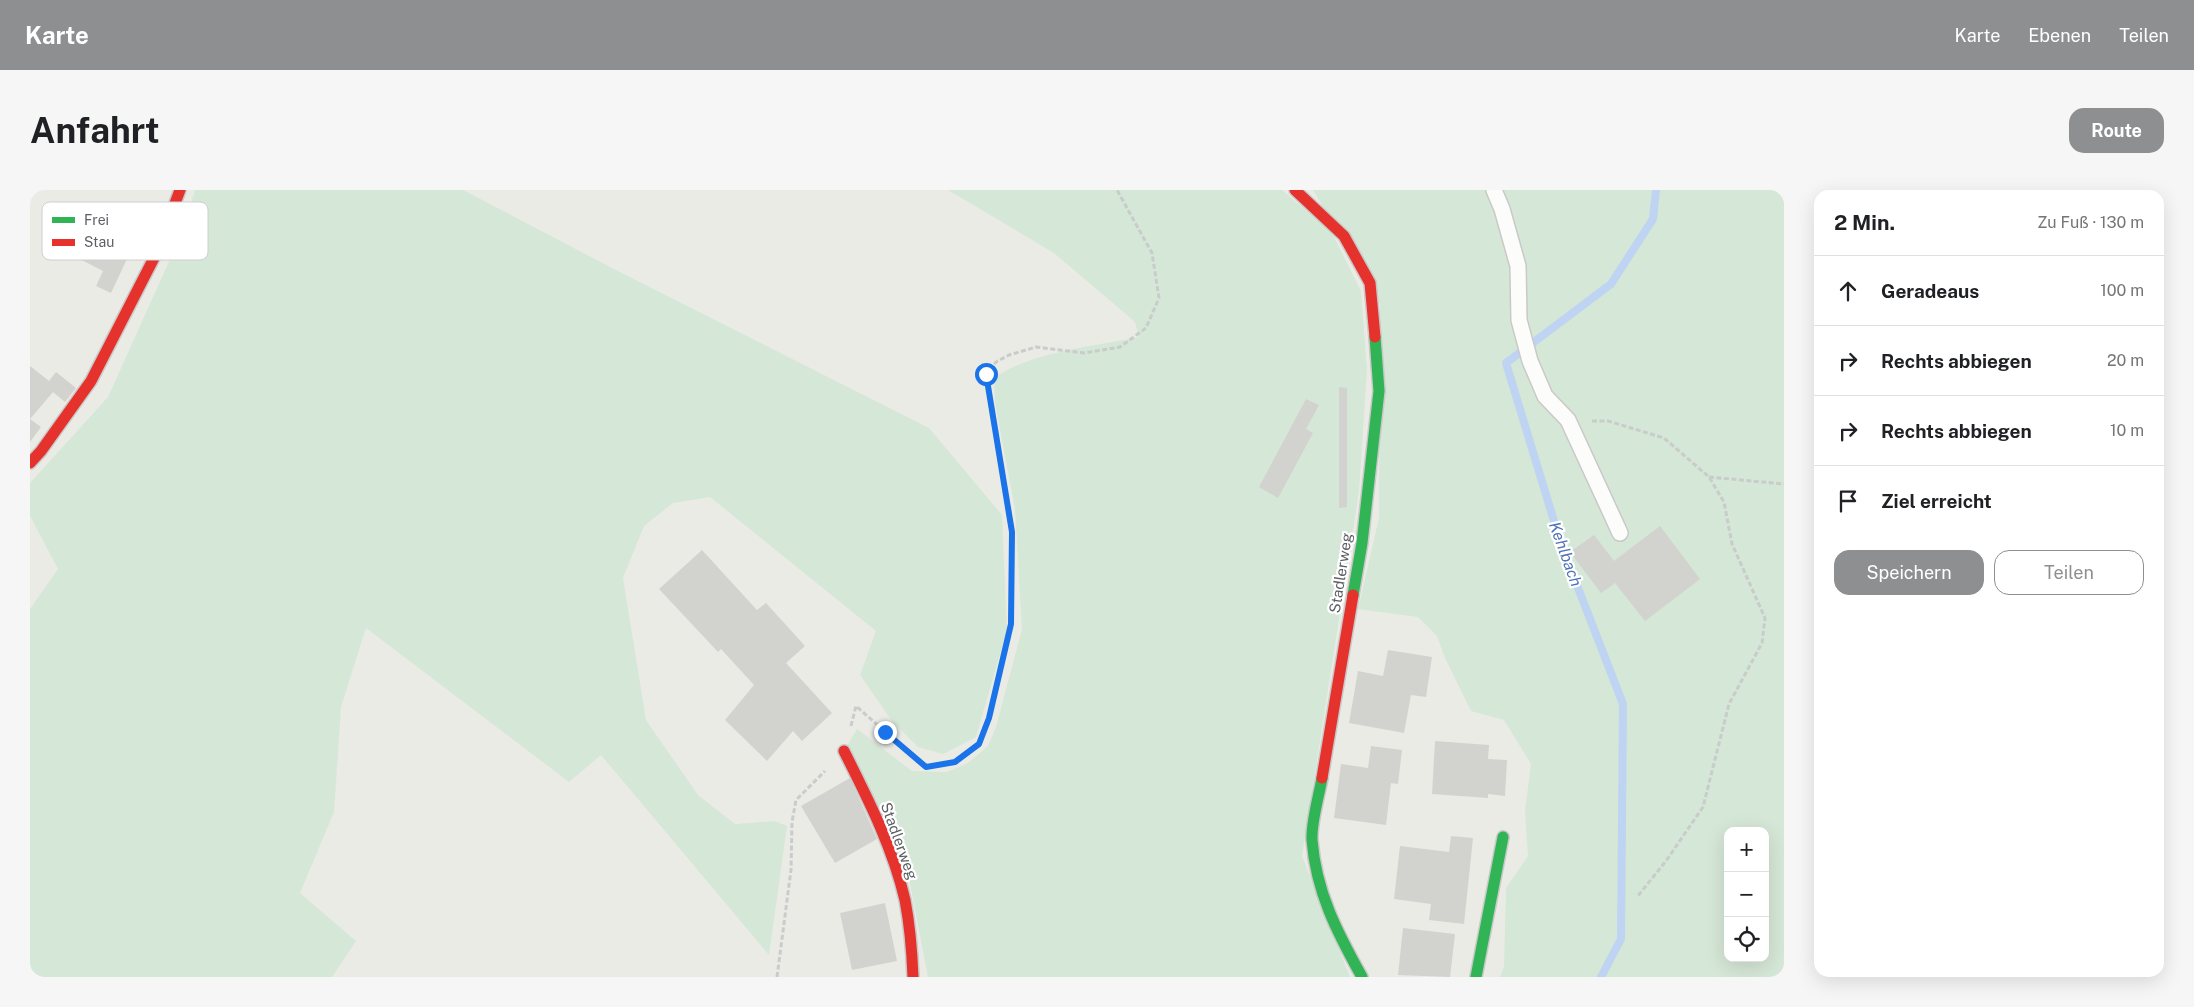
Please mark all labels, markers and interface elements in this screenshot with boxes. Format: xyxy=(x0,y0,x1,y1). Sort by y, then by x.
text: Karte xyxy=(25,21,89,49)
text: Karte xyxy=(1955,25,2000,46)
text: Ebenen xyxy=(2028,25,2091,46)
text: Teilen xyxy=(2119,25,2169,46)
button: Route xyxy=(2069,108,2164,153)
text: Anfahrt xyxy=(30,110,160,151)
legend xyxy=(42,202,208,260)
text: 2 Min. xyxy=(1834,210,1895,235)
text: Frei xyxy=(84,212,109,228)
text: Zu Fuß · 130 m xyxy=(2037,213,2144,232)
text: Stau xyxy=(84,234,114,250)
icon: ahead xyxy=(1834,277,1862,305)
text: Geradeaus xyxy=(1881,280,1979,302)
text: 100 m xyxy=(2100,281,2144,300)
icon: right xyxy=(1834,347,1862,375)
text: Rechts abbiegen xyxy=(1881,350,2032,372)
text: 20 m xyxy=(2107,351,2144,370)
route start xyxy=(975,363,998,386)
icon: right xyxy=(1834,417,1862,445)
text: Rechts abbiegen xyxy=(1881,420,2032,442)
text: 10 m xyxy=(2110,421,2144,440)
icon: arrive xyxy=(1834,487,1862,515)
text: Ziel erreicht xyxy=(1881,490,1992,512)
water label: Kehlbach xyxy=(1545,519,1586,589)
street label: Stadlerweg xyxy=(1326,532,1355,614)
button: Speichern xyxy=(1834,550,1984,595)
button: Teilen xyxy=(1994,550,2144,595)
route end xyxy=(874,721,897,744)
street label: Stadlerweg xyxy=(878,800,921,882)
map controls xyxy=(1724,827,1769,962)
button: + xyxy=(1724,827,1769,872)
button: − xyxy=(1724,872,1769,917)
button: locate xyxy=(1724,917,1769,962)

